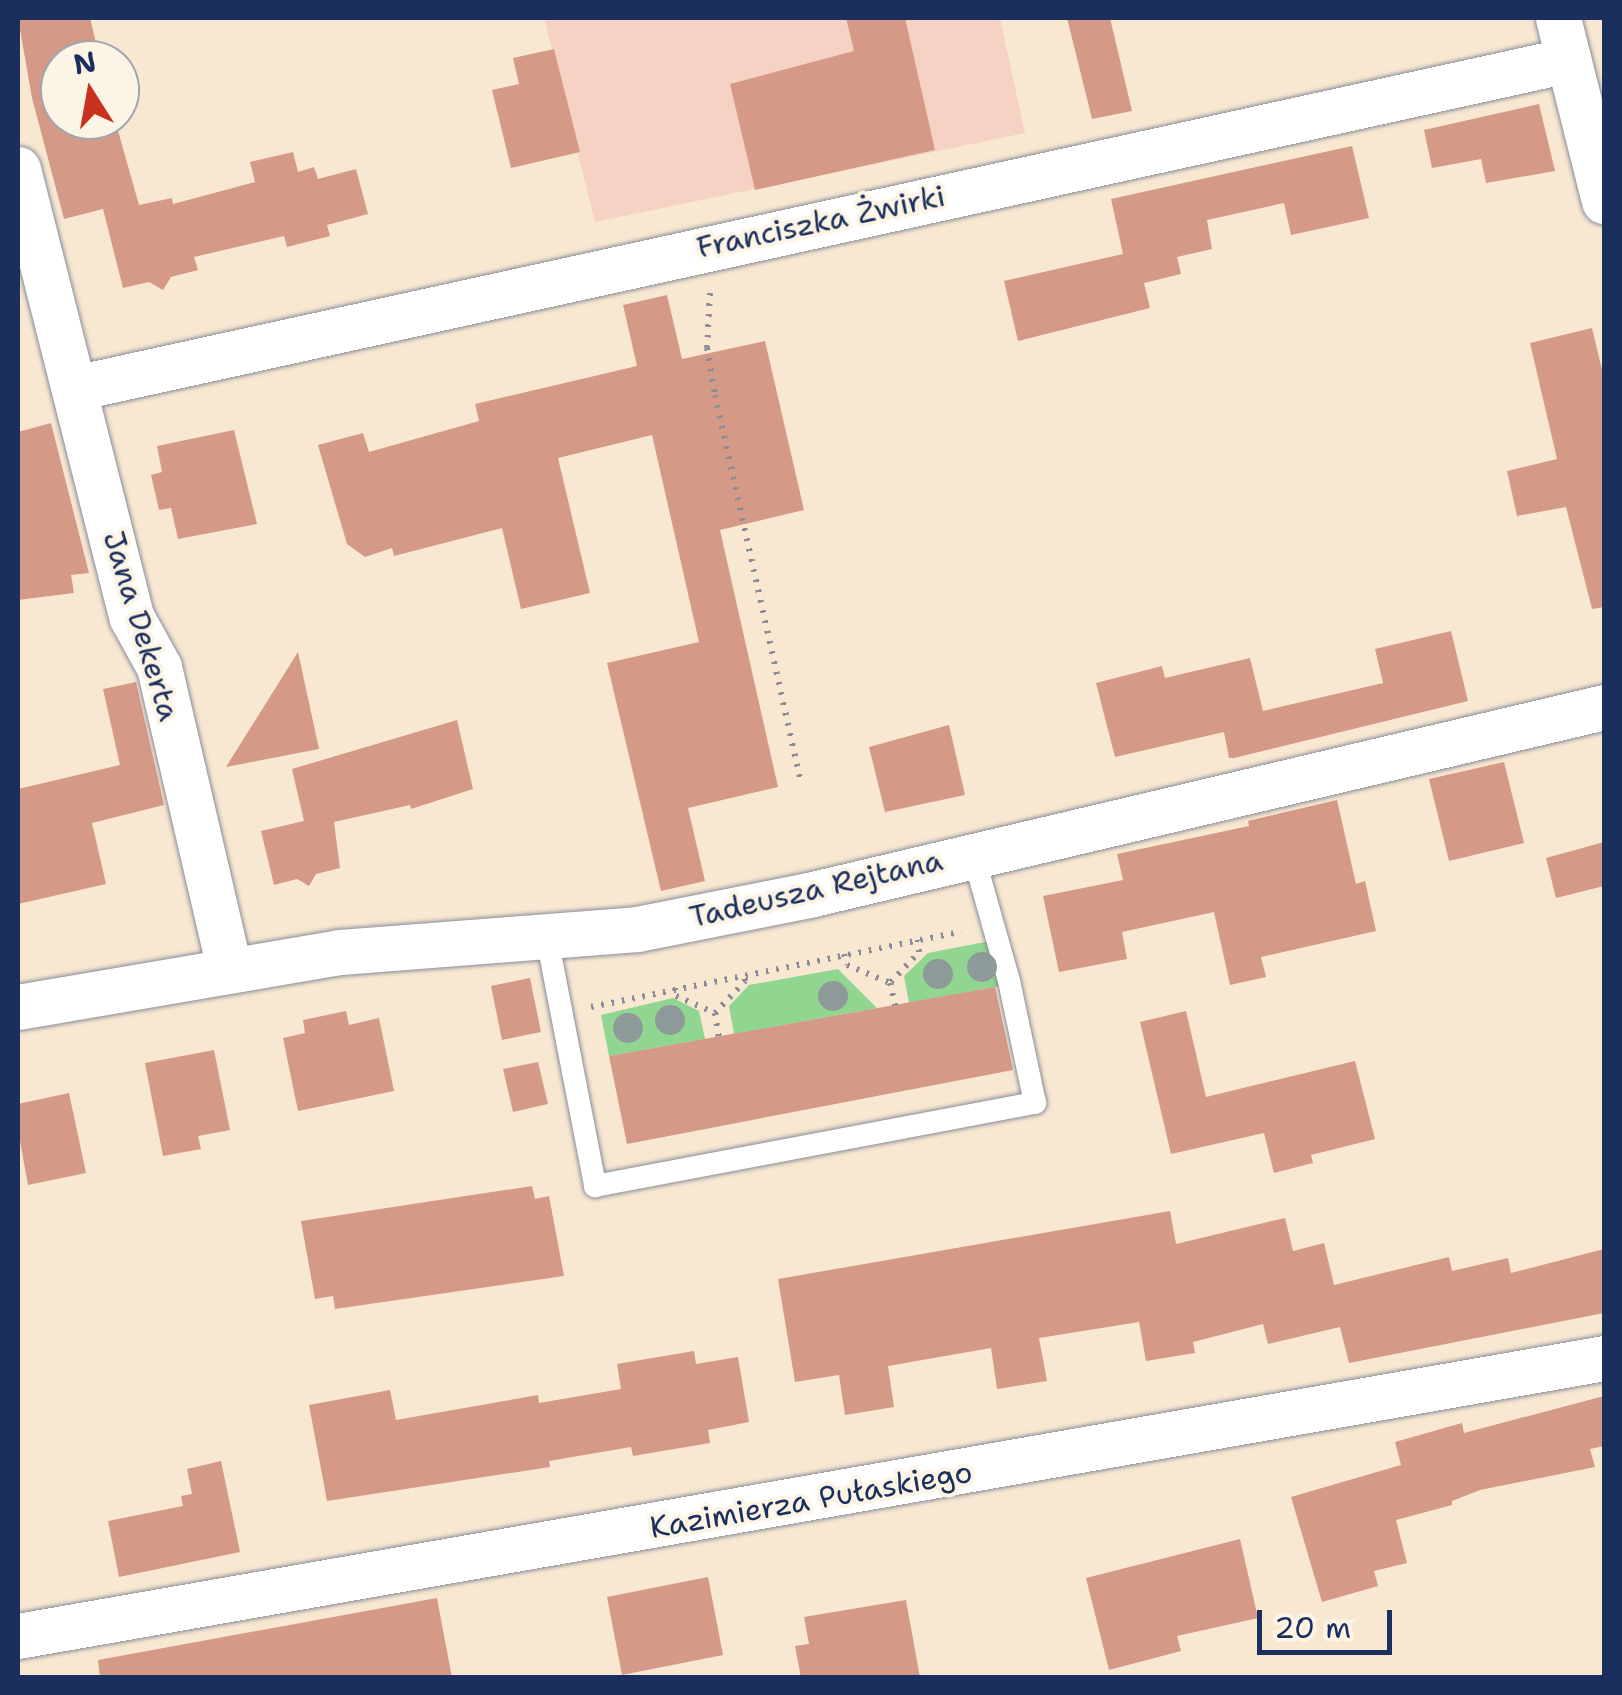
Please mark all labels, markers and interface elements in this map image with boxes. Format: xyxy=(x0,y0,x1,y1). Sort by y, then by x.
north arrow xyxy=(40,40,140,140)
text: N xyxy=(70,42,99,83)
street label: Franciszka Żwirki xyxy=(694,178,948,266)
street label: Jana Dekerta xyxy=(95,527,187,725)
street label: Tadeusza Rejtana xyxy=(686,842,946,936)
street label: Kazimierza Pułaskiego xyxy=(647,1454,975,1546)
scale bar xyxy=(1262,1590,1397,1652)
text: 20 m xyxy=(1274,1607,1351,1648)

